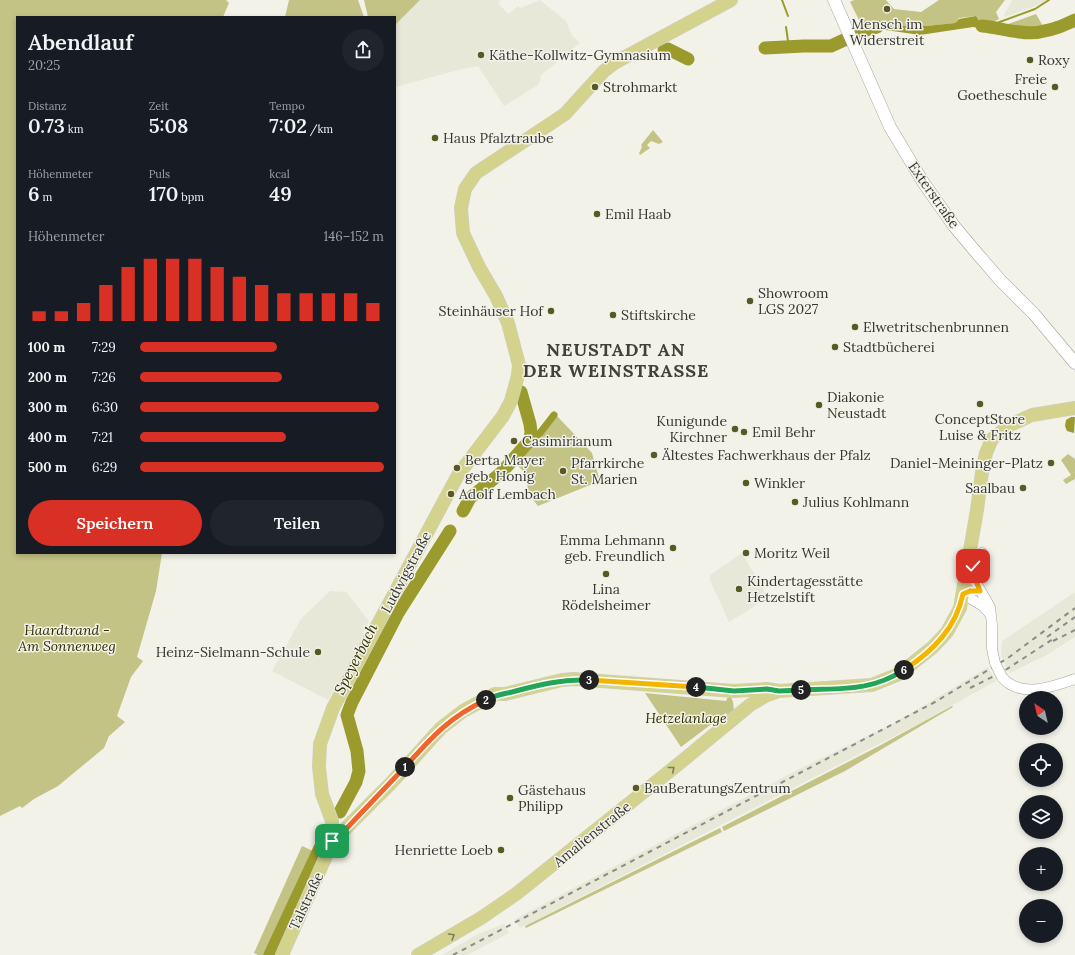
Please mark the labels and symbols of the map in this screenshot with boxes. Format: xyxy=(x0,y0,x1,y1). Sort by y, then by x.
marker: Mensch im Widerstreit xyxy=(882,4,892,14)
place label: Mensch im Widerstreit xyxy=(850,15,925,49)
place label: Käthe-Kollwitz-Gymnasium xyxy=(489,46,671,64)
marker: Käthe-Kollwitz-Gymnasium xyxy=(476,50,486,60)
place label: Roxy xyxy=(1038,51,1070,69)
marker: Roxy xyxy=(1025,55,1035,65)
place label: Freie Goetheschule xyxy=(957,70,1047,104)
place label: Strohmarkt xyxy=(603,78,678,96)
marker: Strohmarkt xyxy=(590,82,600,92)
marker: Freie Goetheschule xyxy=(1050,82,1060,92)
place label: Haus Pfalztraube xyxy=(443,129,554,147)
marker: Haus Pfalztraube xyxy=(430,133,440,143)
street label: Exterstraße xyxy=(904,158,964,232)
place label: Emil Haab xyxy=(605,205,671,223)
marker: Emil Haab xyxy=(592,209,602,219)
place label: Showroom LGS 2027 xyxy=(758,284,829,318)
marker: Showroom LGS 2027 xyxy=(745,296,755,306)
place label: Steinhäuser Hof xyxy=(439,302,544,320)
marker: Steinhäuser Hof xyxy=(546,306,556,316)
place label: Stiftskirche xyxy=(621,306,696,324)
marker: Stiftskirche xyxy=(608,310,618,320)
place label: Elwetritschenbrunnen xyxy=(863,318,1010,336)
marker: Elwetritschenbrunnen xyxy=(850,322,860,332)
district label: NEUSTADT AN DER WEINSTRASSE xyxy=(523,338,709,382)
place label: Stadtbücherei xyxy=(843,338,935,356)
marker: Stadtbücherei xyxy=(830,342,840,352)
place label: Diakonie Neustadt xyxy=(827,388,887,422)
marker: ConceptStore Luise & Fritz xyxy=(975,399,985,409)
marker: Diakonie Neustadt xyxy=(814,400,824,410)
place label: ConceptStore Luise & Fritz xyxy=(935,410,1026,444)
place label: Kunigunde Kirchner xyxy=(656,412,727,446)
place label: Emil Behr xyxy=(752,423,815,441)
marker: Kunigunde Kirchner xyxy=(730,424,740,434)
marker: Emil Behr xyxy=(739,427,749,437)
place label: Casimirianum xyxy=(522,432,613,450)
marker: Casimirianum xyxy=(509,436,519,446)
place label: Ältestes Fachwerkhaus der Pfalz xyxy=(661,446,871,464)
marker: Ältestes Fachwerkhaus der Pfalz xyxy=(649,450,659,460)
place label: Berta Mayer geb. Honig xyxy=(465,451,545,485)
place label: Pfarrkirche St. Marien xyxy=(571,454,645,488)
place label: Daniel-Meininger-Platz xyxy=(890,454,1043,472)
marker: Daniel-Meininger-Platz xyxy=(1046,458,1056,468)
marker: Berta Mayer geb. Honig xyxy=(452,463,462,473)
marker: Pfarrkirche St. Marien xyxy=(558,466,568,476)
place label: Winkler xyxy=(754,474,805,492)
marker: Winkler xyxy=(741,478,751,488)
place label: Saalbau xyxy=(965,479,1015,497)
marker: Saalbau xyxy=(1018,483,1028,493)
place label: Adolf Lembach xyxy=(458,485,556,503)
marker: Adolf Lembach xyxy=(446,489,456,499)
place label: Julius Kohlmann xyxy=(802,493,910,511)
marker: Julius Kohlmann xyxy=(790,497,800,507)
street label: Ludwigstraße xyxy=(377,528,435,616)
place label: Emma Lehmann geb. Freundlich xyxy=(560,531,665,565)
marker: Emma Lehmann geb. Freundlich xyxy=(668,543,678,553)
place label: Moritz Weil xyxy=(754,544,830,562)
marker: Moritz Weil xyxy=(741,548,751,558)
pin xyxy=(956,549,990,583)
marker: Lina Rödelsheimer xyxy=(601,569,611,579)
place label: Kindertagesstätte Hetzelstift xyxy=(747,572,863,606)
place label: Lina Rödelsheimer xyxy=(561,580,651,614)
marker: Kindertagesstätte Hetzelstift xyxy=(734,584,744,594)
water label: Speyerbach xyxy=(330,620,382,697)
park label: Haardtrand - Am Sonnenweg xyxy=(17,621,116,655)
place label: Heinz-Sielmann-Schule xyxy=(156,643,310,661)
marker: Heinz-Sielmann-Schule xyxy=(313,647,323,657)
pin: 6 xyxy=(894,660,914,680)
pin: 3 xyxy=(579,670,599,690)
pin: 4 xyxy=(686,677,706,697)
pin: 5 xyxy=(791,680,811,700)
pin: 2 xyxy=(476,690,496,710)
north arrow xyxy=(1019,691,1063,735)
park label: Hetzelanlage xyxy=(645,709,727,727)
pin: 1 xyxy=(395,757,415,777)
one-way arrow xyxy=(668,766,675,773)
place label: BauBeratungsZentrum xyxy=(644,779,791,797)
place label: Gästehaus Philipp xyxy=(518,781,586,815)
marker: BauBeratungsZentrum xyxy=(631,783,641,793)
marker: Gästehaus Philipp xyxy=(505,793,515,803)
street label: Amalienstraße xyxy=(549,797,635,871)
pin xyxy=(315,824,349,858)
place label: Henriette Loeb xyxy=(395,841,493,859)
marker: Henriette Loeb xyxy=(496,845,506,855)
street label: Talstraße xyxy=(285,869,327,933)
one-way arrow xyxy=(448,933,455,940)

